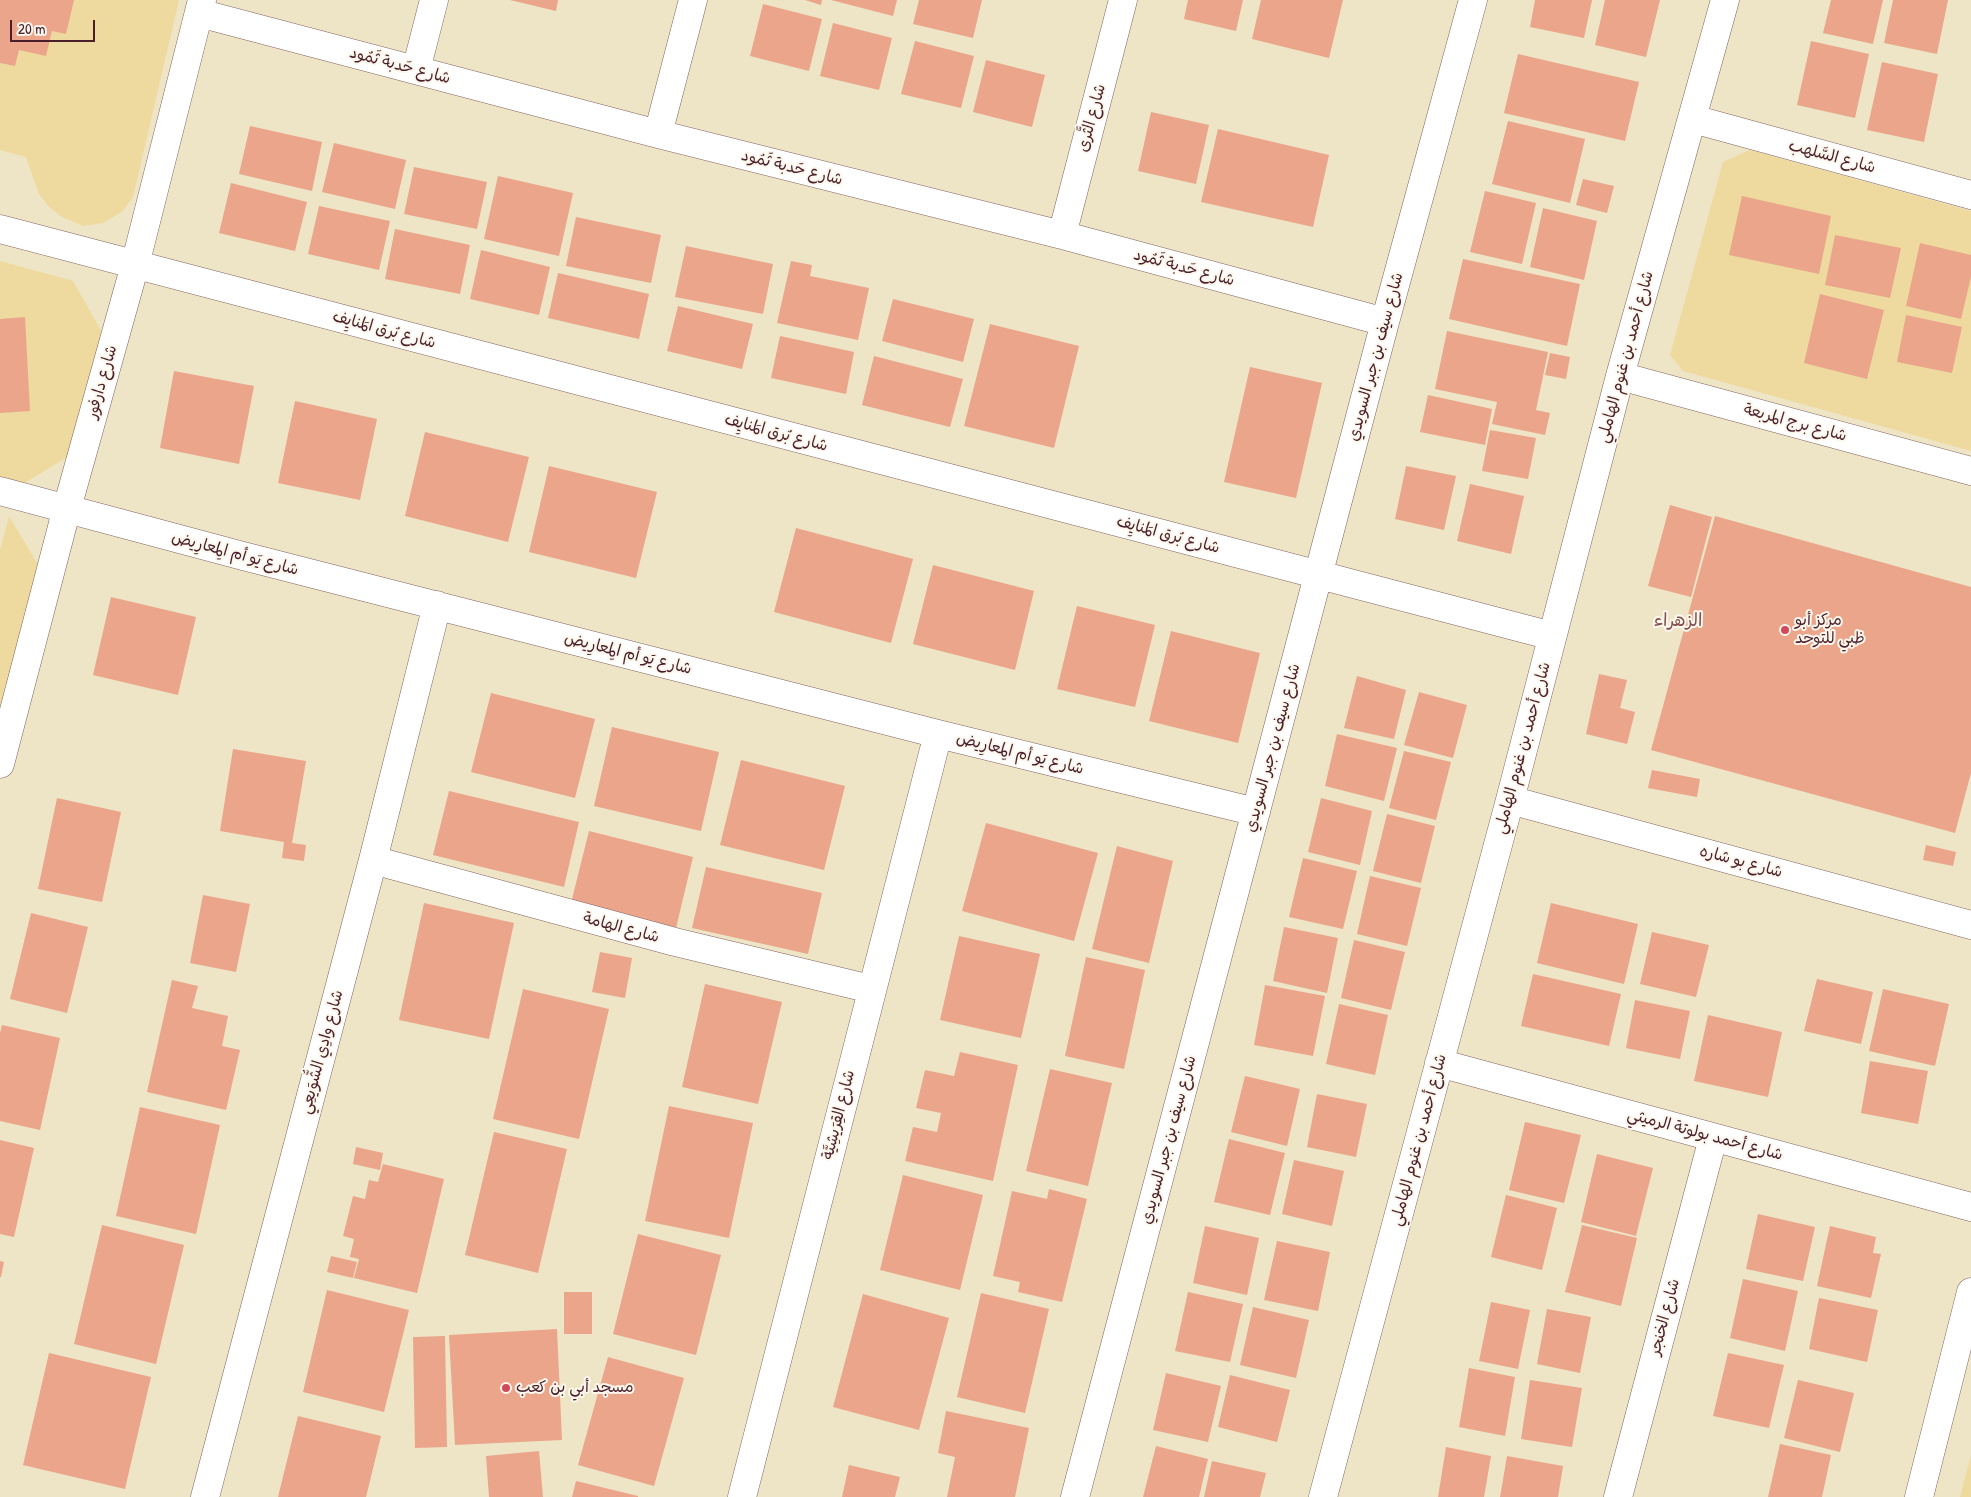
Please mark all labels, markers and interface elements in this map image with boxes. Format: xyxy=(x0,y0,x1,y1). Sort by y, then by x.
scale bar xyxy=(12,10,98,42)
text: 20 m xyxy=(18,18,45,39)
street label: شارع حَدبة ثَمُود xyxy=(347,43,453,89)
street label: شارع الثَّرى xyxy=(1074,82,1110,154)
street label: شارع السَّلهب xyxy=(1786,136,1878,178)
street label: شارع حَدبة ثَمُود xyxy=(739,146,845,190)
street label: شارع حَدبة ثَمُود xyxy=(1131,245,1237,291)
street label: شارع أحمد بن غنوم الهاملي xyxy=(1594,269,1658,445)
street label: شارع سيف بن جبر السويدي xyxy=(1344,271,1408,443)
street label: شارع بُرق المَنايِف xyxy=(330,307,438,353)
street label: شارع دارفور xyxy=(82,343,122,421)
street label: شارع برج المربعة xyxy=(1741,400,1849,446)
street label: شارع بُرق المَنايِف xyxy=(722,410,830,456)
street label: شارع بُرق المَنايِف xyxy=(1114,512,1222,558)
street label: شارع يَو أم المِعارِيض xyxy=(169,528,301,580)
district label: الزهراء xyxy=(1654,610,1702,632)
place label: مركز أبو ظبي للتوحد xyxy=(1795,611,1865,649)
marker: مركز أبو ظبي للتوحد xyxy=(1779,624,1791,636)
street label: شارع يَو أم المِعارِيض xyxy=(562,629,694,679)
street label: شارع أحمد بن غنوم الهاملي xyxy=(1491,660,1555,836)
street label: شارع سيف بن جبر السويدي xyxy=(1241,662,1305,834)
street label: شارع يَو أم المِعارِيض xyxy=(954,729,1086,779)
street label: شارع بو شاره xyxy=(1697,842,1785,882)
street label: شارع الهامة xyxy=(581,909,661,947)
street label: شارع وادِي الشُّوَيعِي xyxy=(296,988,348,1116)
street label: شارع أحمد بن غنوم الهاملي xyxy=(1387,1052,1451,1228)
street label: شارع سيف بن جبر السويدي xyxy=(1137,1054,1201,1226)
street label: شارع القِرَيشِيَّة xyxy=(819,1068,859,1162)
street label: شارع أحمد بولوتة الرميثي xyxy=(1625,1105,1785,1165)
street label: شارع الخنجر xyxy=(1646,1277,1684,1357)
place label: مسجد أبي بن كعب xyxy=(516,1378,634,1398)
marker: مسجد أبي بن كعب xyxy=(500,1382,512,1394)

